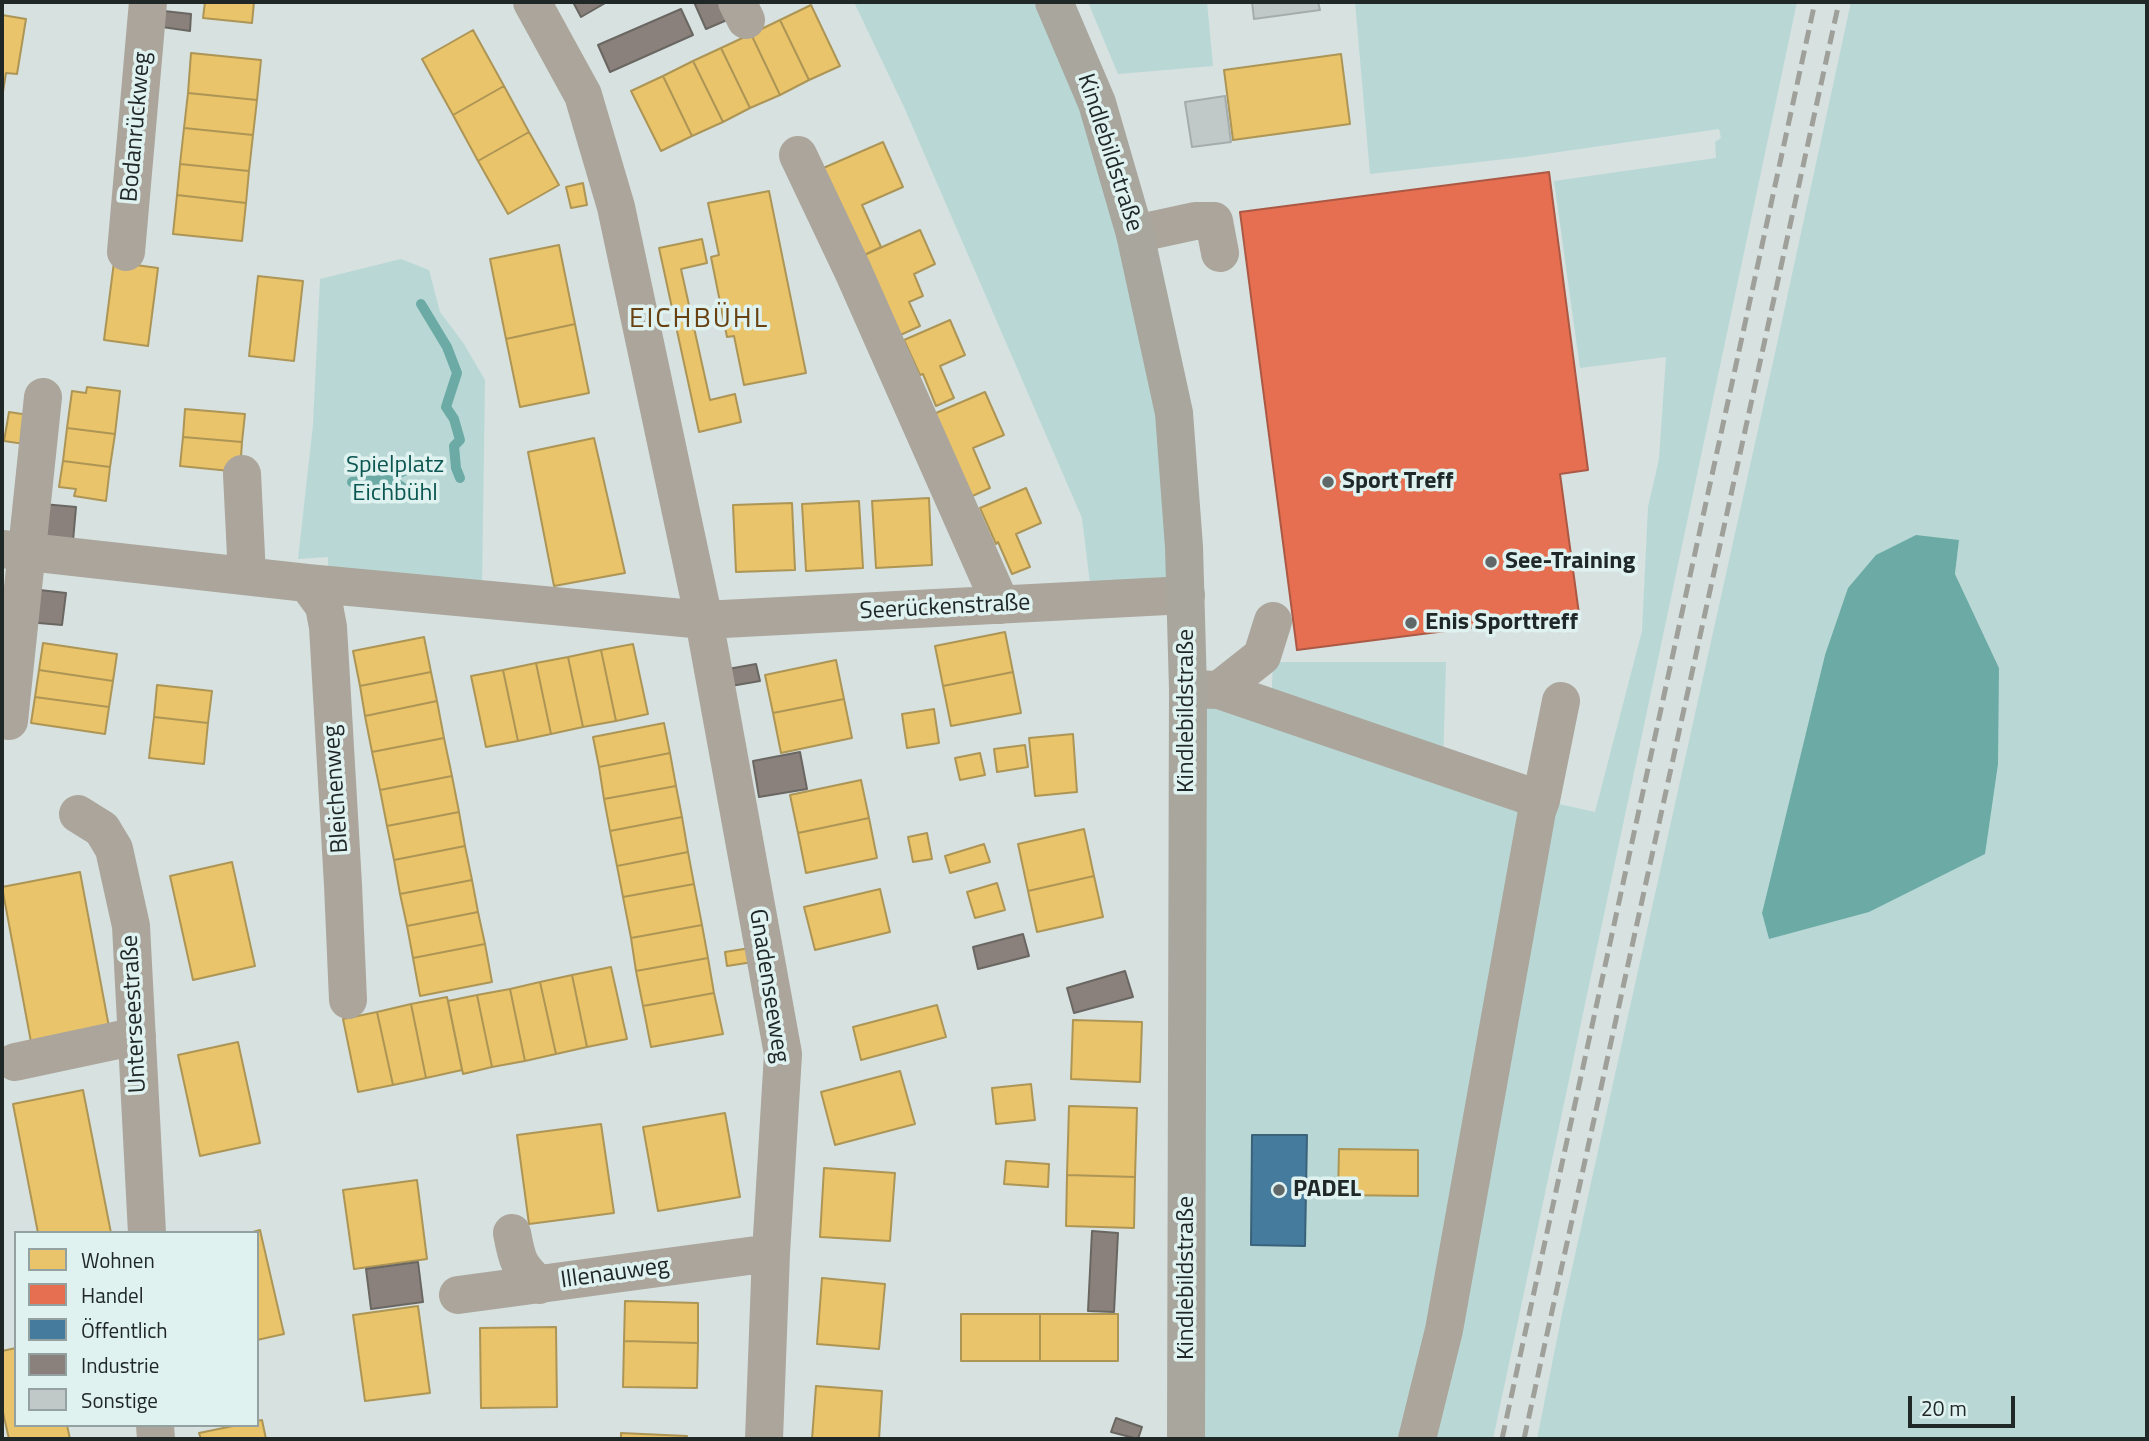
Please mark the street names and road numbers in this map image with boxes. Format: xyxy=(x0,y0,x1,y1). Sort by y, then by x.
street label: Bodanrückweg xyxy=(116,51,158,203)
street label: Kindlebildstraße xyxy=(1070,71,1148,235)
street label: Seerückenstraße xyxy=(859,589,1031,627)
street label: Kindlebildstraße xyxy=(1173,629,1201,793)
street label: Bleichenweg xyxy=(318,724,356,854)
street label: Gnadenseeweg xyxy=(742,907,794,1065)
street label: Unterseestraße xyxy=(116,934,154,1094)
street label: Kindlebildstraße xyxy=(1173,1196,1201,1360)
street label: Illenauweg xyxy=(559,1252,671,1296)

